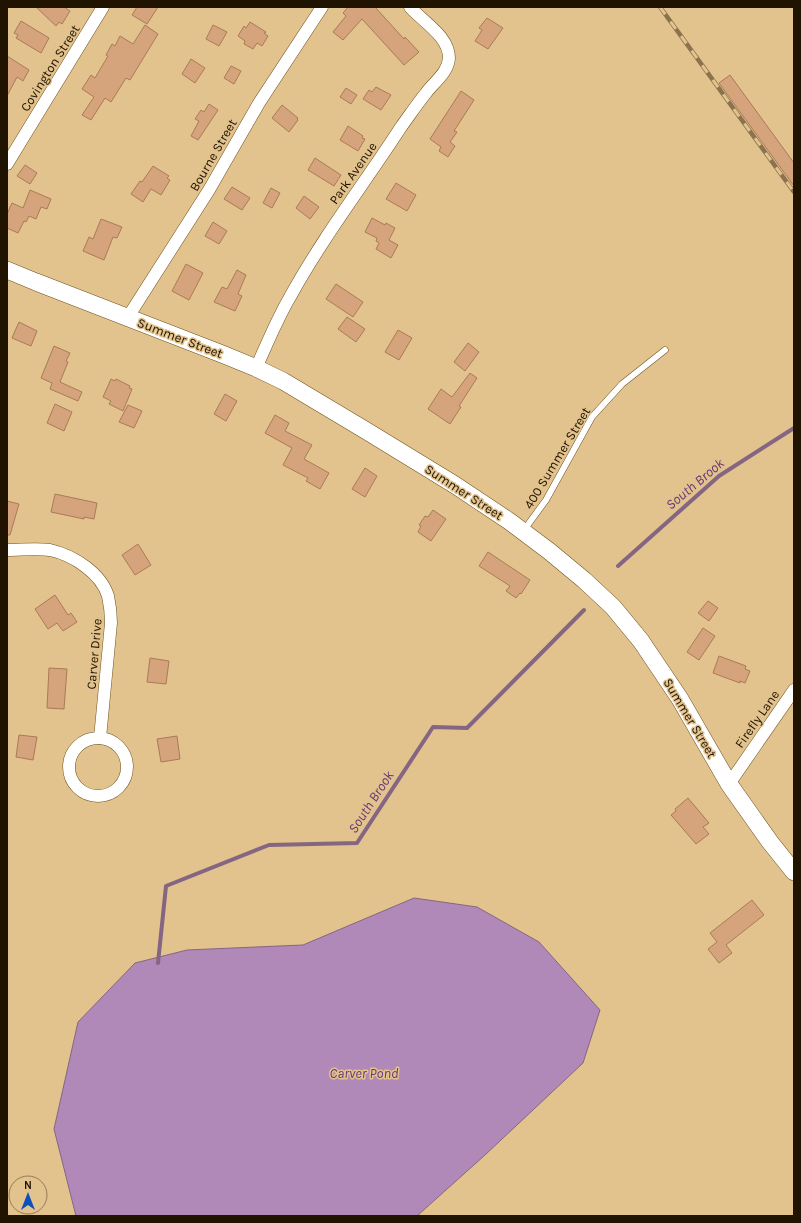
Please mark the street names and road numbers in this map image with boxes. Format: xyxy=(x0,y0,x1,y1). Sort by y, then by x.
street label: Covington Street xyxy=(17,22,83,114)
street label: Bourne Street xyxy=(186,116,240,194)
street label: Park Avenue xyxy=(326,139,380,207)
street label: Summer Street xyxy=(135,315,225,361)
street label: 400 Summer Street xyxy=(521,404,593,512)
street label: Summer Street xyxy=(422,461,506,523)
street label: Carver Drive xyxy=(83,618,105,690)
street label: Summer Street xyxy=(660,675,720,761)
street label: Firefly Lane xyxy=(732,687,783,751)

